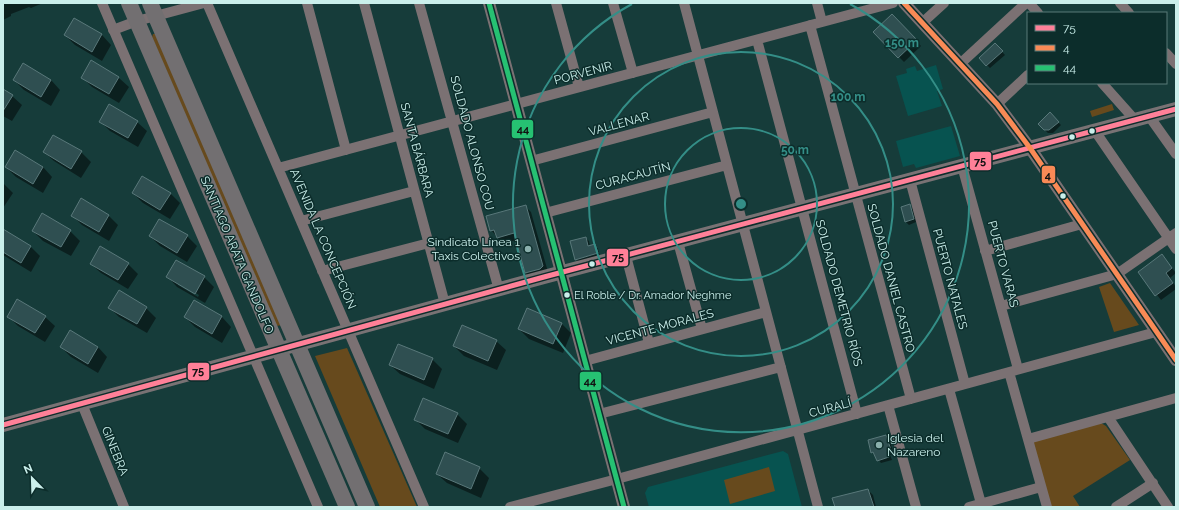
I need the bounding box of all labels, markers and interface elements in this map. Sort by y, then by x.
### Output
legend [1027,12,1167,84]
text: 75 [1063,21,1076,35]
text: 150 m [885,36,919,50]
text: 4 [1063,41,1070,55]
street label: PORVENIR [552,58,614,87]
text: 44 [1063,61,1077,75]
street label: SOLDADO ALONSO COU [447,74,497,212]
text: 100 m [831,90,865,104]
street label: SANTA BÁRBARA [398,101,436,199]
street label: VALLENAR [587,109,651,139]
line badge: 44 [511,119,534,139]
text: 44 [517,123,529,136]
unlabelled marker [1087,126,1097,136]
unlabelled marker [1067,132,1077,142]
text: 50 m [781,143,809,157]
line badge: 75 [969,151,992,171]
text: 75 [974,155,986,168]
street label: CURACAUTÍN [594,159,672,193]
line badge: 4 [1041,165,1056,184]
street label: AVENIDA LA CONCEPCIÓN [287,167,359,311]
text: 4 [1045,169,1051,182]
street label: SANTIAGO ARATA GANDOLFO [197,174,277,336]
unlabelled marker [1058,191,1068,201]
centre of rings [734,197,748,211]
street label: SOLDADO DANIEL CASTRO [864,202,918,354]
street label: SOLDADO DEMETRIO RÍOS [813,218,865,368]
street label: PUERTO VARAS [985,219,1021,309]
street label: PUERTO NATALES [930,227,970,331]
place label: Sindicato Línea 1 Taxis Colectivos [427,235,520,263]
marker: Sindicato Línea 1 Taxis Colectivos [523,244,533,254]
line badge: 75 [606,248,629,267]
text: 75 [612,251,624,264]
unlabelled marker [587,259,597,269]
place label: El Roble / Dr. Amador Neghme [574,289,732,302]
marker: El Roble / Dr. Amador Neghme [562,290,572,300]
street label: VICENTE MORALES [605,306,715,348]
line badge: 75 [187,362,210,381]
text: 75 [192,365,204,378]
line badge: 44 [579,371,602,391]
text: 44 [584,375,596,388]
street label: CURALÍ [807,396,853,420]
street label: GINEBRA [99,424,131,478]
place label: Iglesia del Nazareno [887,431,944,459]
marker: Iglesia del Nazareno [874,440,884,450]
north arrow [12,458,52,498]
text: N [22,462,35,477]

